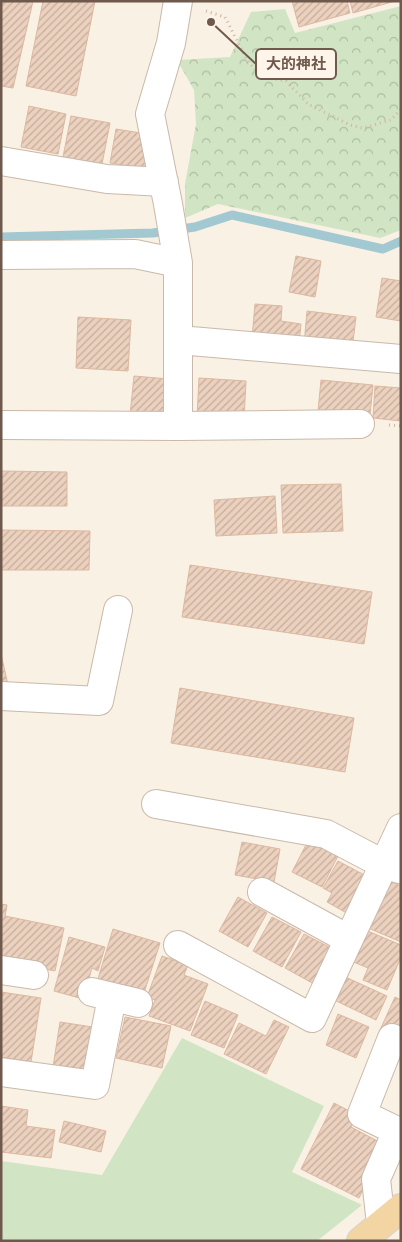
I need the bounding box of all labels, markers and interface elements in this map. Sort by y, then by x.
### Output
callout: 大的神社 [256,49,336,79]
text: 大的神社 [266,54,326,73]

